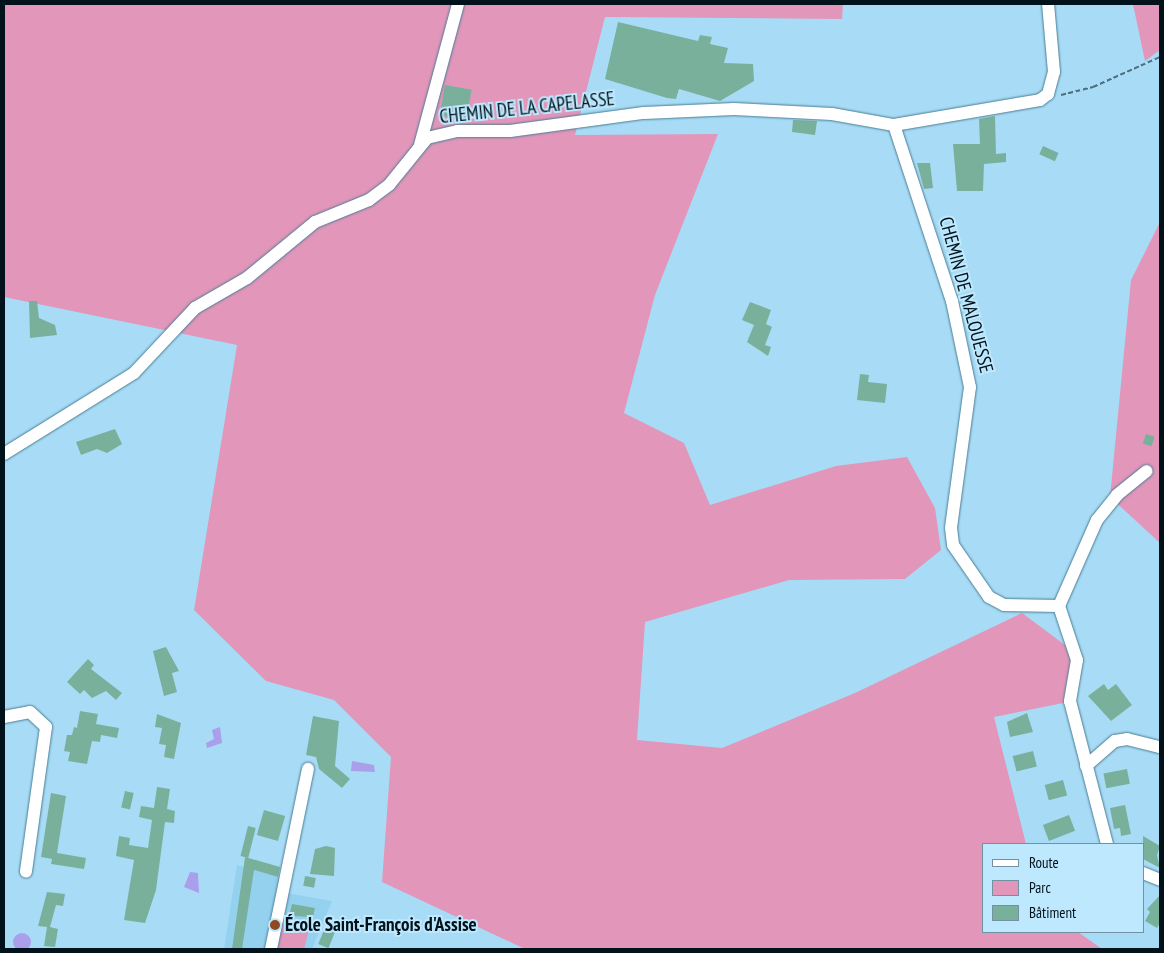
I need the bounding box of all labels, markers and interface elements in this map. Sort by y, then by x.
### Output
street label: CHEMIN DE LA CAPELASSE [438,87,616,129]
street label: CHEMIN DE MALOUESSE [934,214,998,376]
legend [982,843,1144,933]
text: Route [1029,853,1059,872]
text: Parc [1029,878,1051,897]
text: Bâtiment [1029,903,1076,922]
place label: École Saint-François d'Assise [285,914,477,936]
marker: École Saint-François d'Assise [269,919,281,931]

